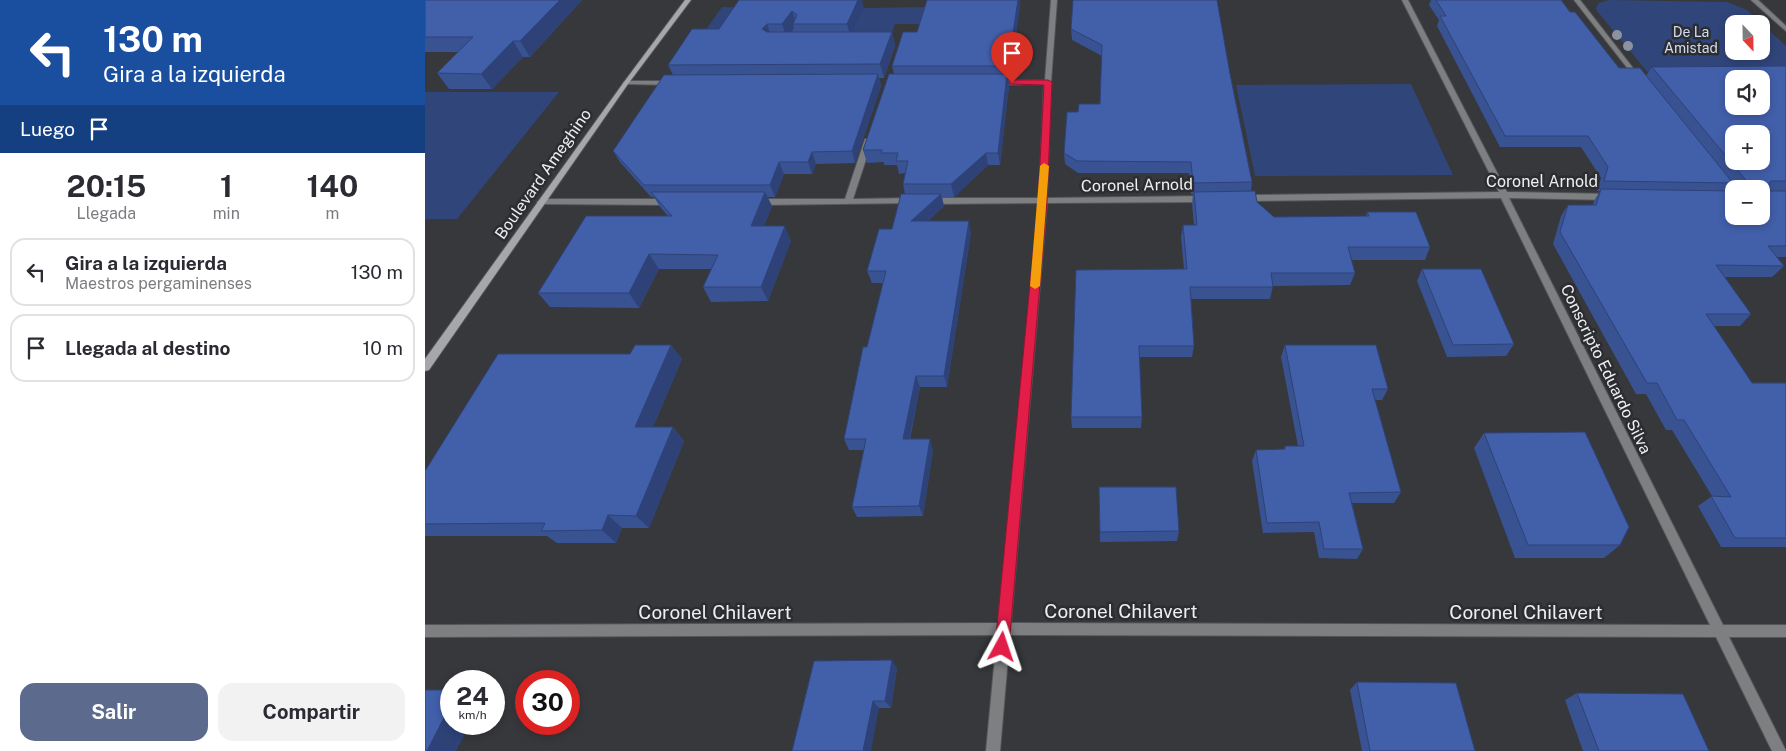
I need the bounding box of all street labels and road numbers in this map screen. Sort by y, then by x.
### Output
street label: Boulevard Ameghino [491,105,595,243]
street label: Coronel Arnold [1486,172,1598,191]
street label: Coronel Arnold [1081,175,1193,195]
street label: Conscripto Eduardo Silva [1557,281,1655,457]
street label: Coronel Chilavert [1044,600,1198,622]
street label: Coronel Chilavert [638,601,792,623]
street label: Coronel Chilavert [1449,601,1603,623]

